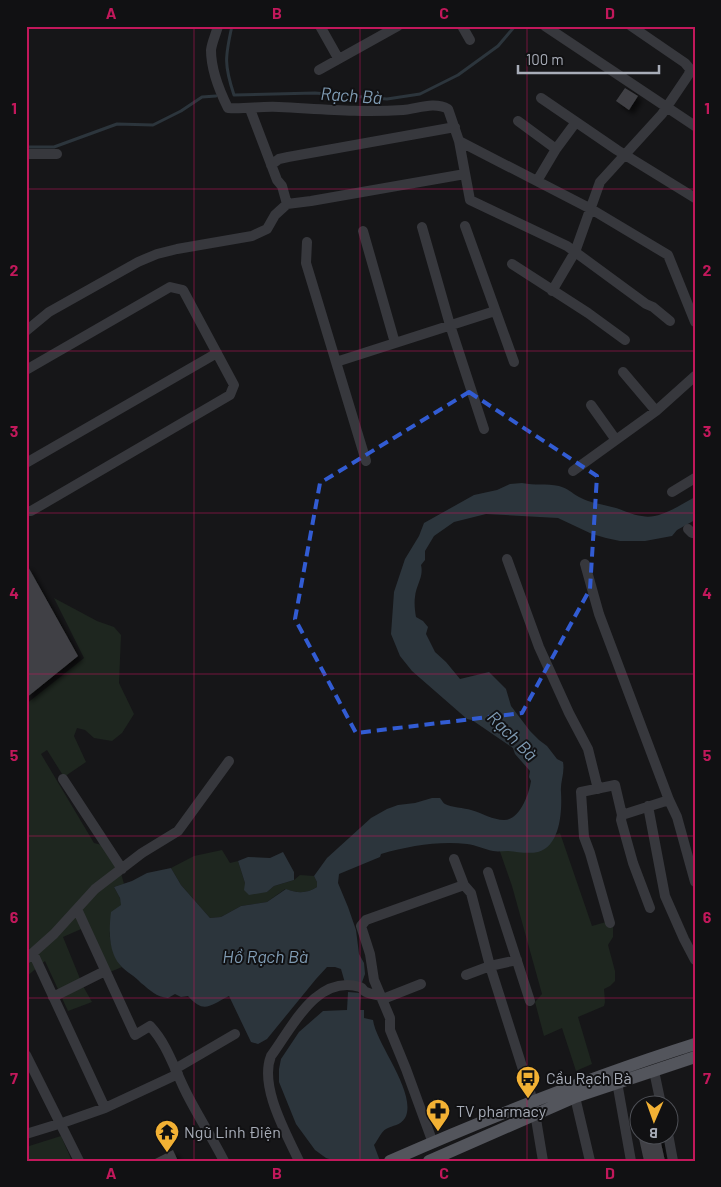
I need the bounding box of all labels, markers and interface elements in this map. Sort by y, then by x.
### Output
text: A [106,3,117,22]
text: B [272,3,282,22]
text: C [439,3,449,22]
text: D [605,3,615,22]
scale bar [518,42,660,74]
text: 100 m [526,50,564,68]
water label: Rạch Bà [320,82,382,108]
text: 1 [11,98,17,117]
text: 1 [704,98,710,117]
text: 2 [10,260,19,279]
text: 2 [703,260,712,279]
text: 3 [10,421,18,440]
text: 3 [703,421,711,440]
text: 4 [9,583,19,602]
text: 4 [702,583,712,602]
water label: Rạch Bà [483,706,542,765]
text: 5 [10,745,19,764]
text: 5 [703,745,712,764]
text: 6 [10,907,19,926]
text: 6 [703,907,712,926]
water label: Hồ Rạch Bà [222,945,308,967]
bus stop icon: Cầu Rạch Bà [515,1065,541,1099]
text: 7 [10,1068,18,1087]
place label: Cầu Rạch Bà [546,1068,632,1087]
text: 7 [703,1068,711,1087]
north arrow [628,1094,678,1144]
pharmacy icon: TV pharmacy [425,1098,451,1132]
place label: TV pharmacy [456,1101,547,1120]
temple icon: Ngũ Linh Điện [154,1119,180,1153]
place label: Ngũ Linh Điện [184,1122,281,1141]
text: B [649,1125,658,1142]
text: A [106,1163,117,1182]
text: B [272,1163,282,1182]
text: C [439,1163,449,1182]
text: D [605,1163,615,1182]

